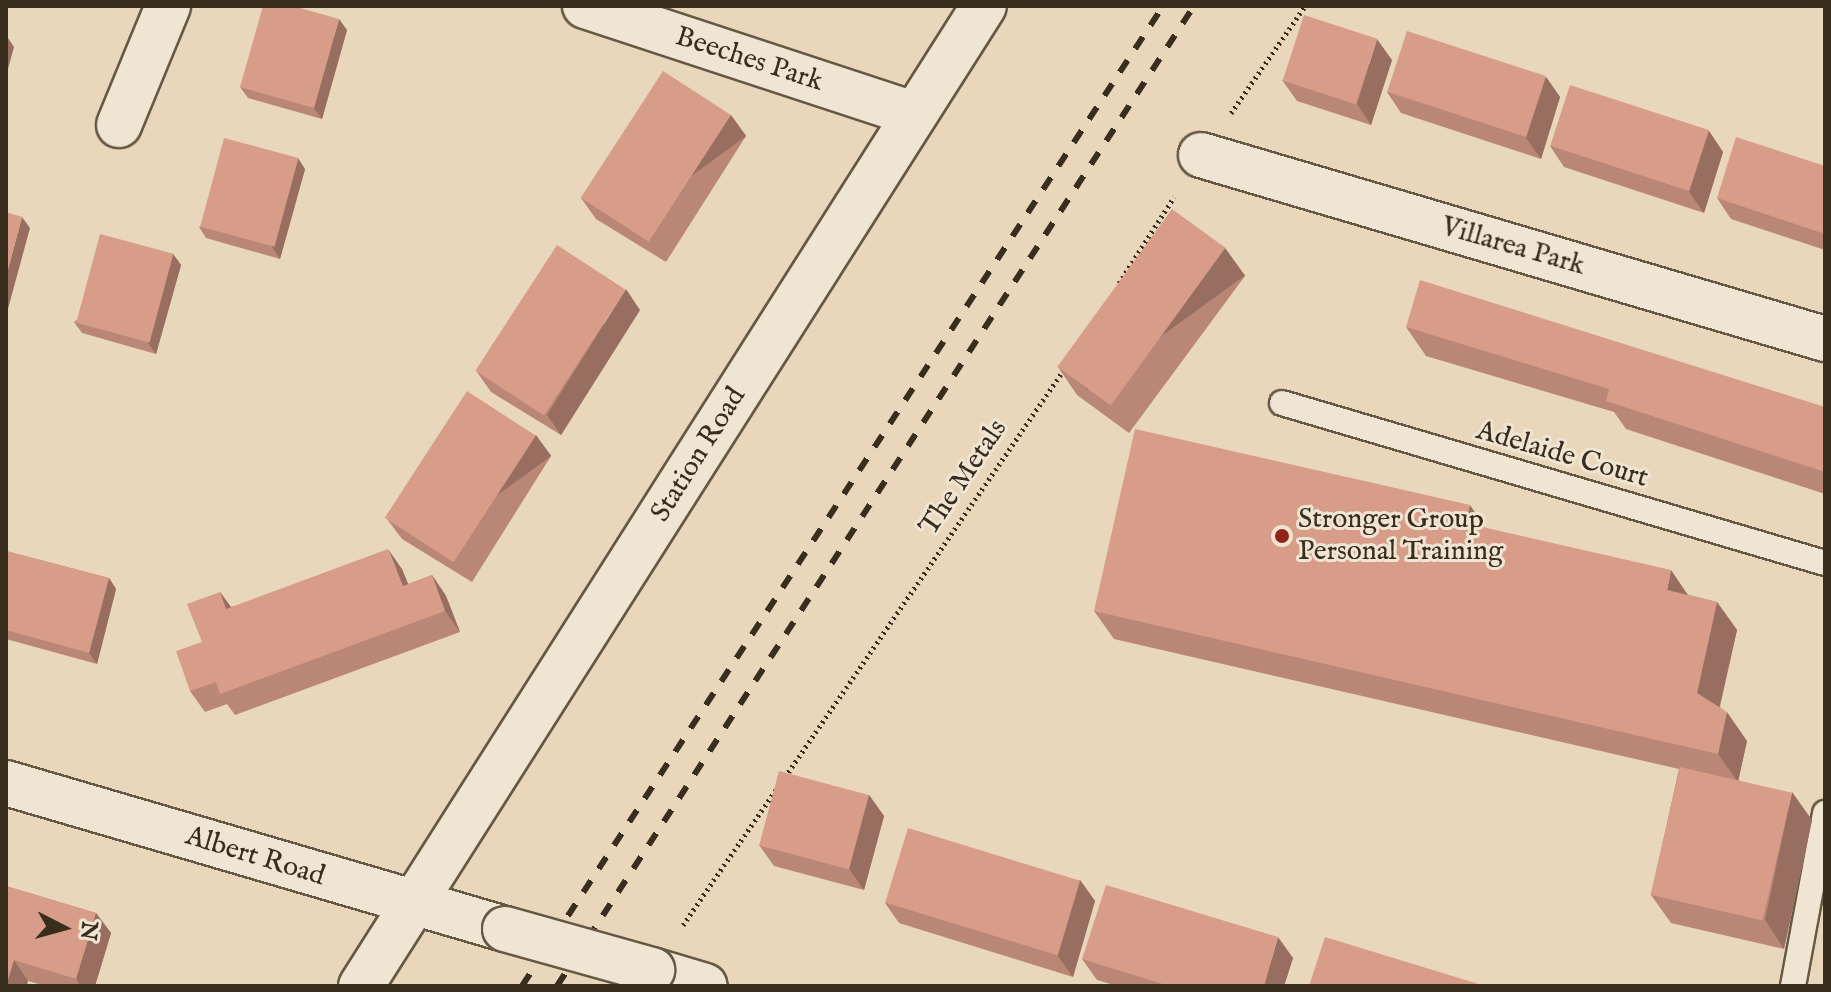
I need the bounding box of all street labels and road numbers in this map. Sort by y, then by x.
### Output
street label: Beeches Park [671,20,827,100]
street label: Villarea Park [1437,210,1589,284]
street label: Station Road [644,382,754,528]
street label: The Metals [913,414,1015,542]
street label: Adelaide Court [1472,414,1652,496]
street label: Albert Road [181,820,329,894]

